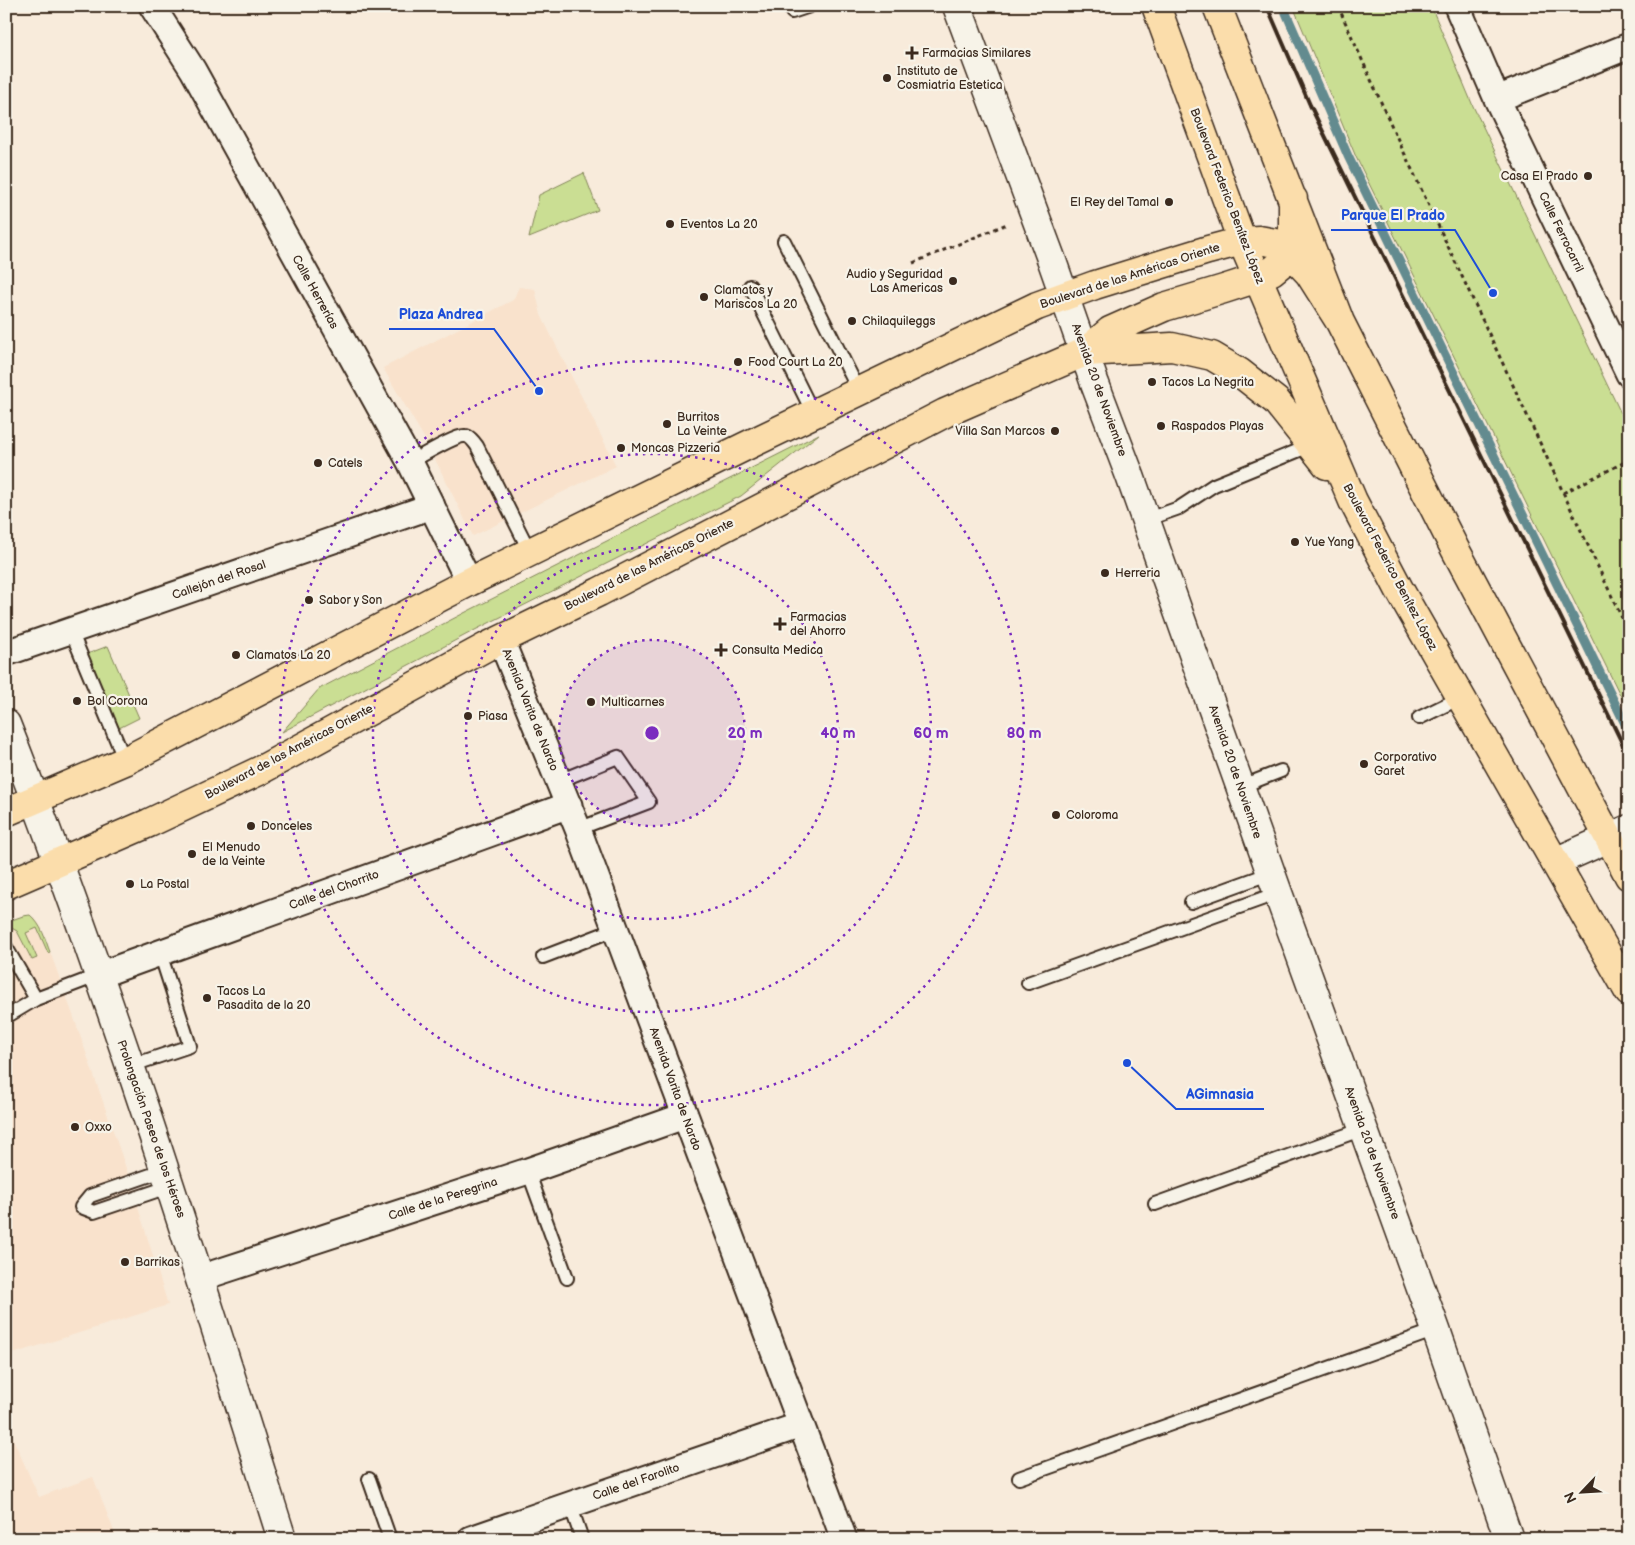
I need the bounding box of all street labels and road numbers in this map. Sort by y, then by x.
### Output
street label: Boulevard Federico Benítez López [1187,106,1268,286]
street label: Calle Ferrocarril [1535,189,1587,275]
street label: Boulevard de las Américas Oriente [1038,240,1222,312]
street label: Calle Herrerías [288,252,342,332]
street label: Avenida 20 de Noviembre [1068,322,1130,458]
street label: Boulevard Federico Benítez López [1340,481,1441,653]
street label: Boulevard de las Américas Oriente [562,516,736,614]
street label: Callejón del Rosal [170,557,268,603]
street label: Avenida Varita de Nardo [499,647,561,773]
street label: Boulevard de las Américas Oriente [202,701,376,803]
street label: Avenida 20 de Noviembre [1205,703,1265,841]
street label: Calle del Chorrito [287,867,381,913]
street label: Avenida Varita de Nardo [646,1025,704,1153]
street label: Prolongación Paseo de los Héroes [113,1038,189,1220]
street label: Avenida 20 de Noviembre [1341,1085,1403,1221]
street label: Calle de la Peregrina [387,1174,500,1224]
street label: Calle del Farolito [591,1460,682,1504]

